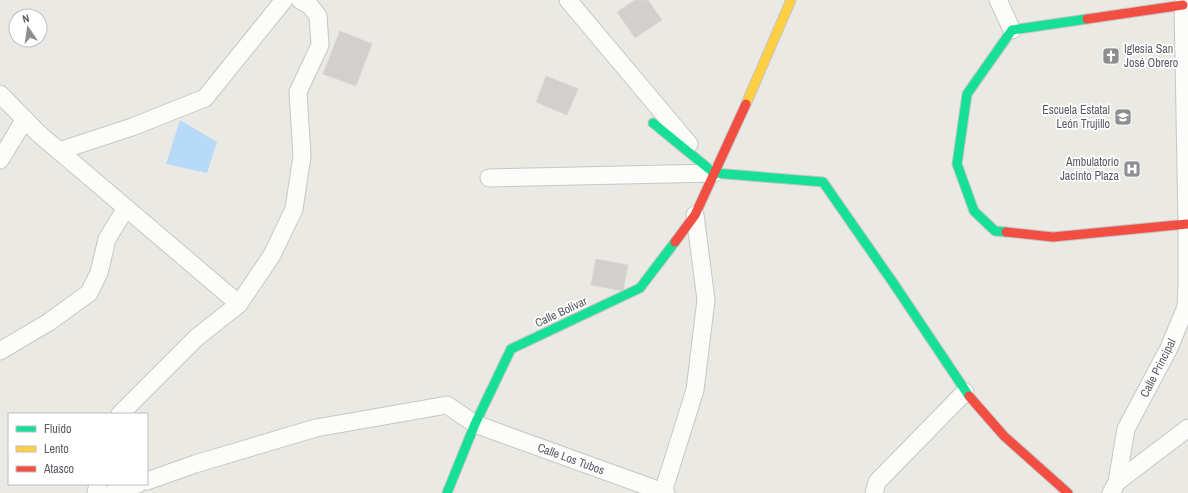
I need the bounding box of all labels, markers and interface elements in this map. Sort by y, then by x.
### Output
north arrow [8,8,48,48]
text: N [21,11,30,26]
place label: Iglesia San José Obrero [1124,41,1178,71]
church icon: Iglesia San José Obrero [1101,46,1121,66]
place label: Escuela Estatal León Trujillo [1042,102,1110,132]
school or university icon: Escuela Estatal León Trujillo [1113,107,1133,127]
place label: Ambulatorio Jacinto Plaza [1060,154,1120,184]
hospital icon: Ambulatorio Jacinto Plaza [1122,159,1142,179]
street label: Calle Bolívar [532,293,590,331]
street label: Calle Principal [1136,336,1180,400]
legend [8,413,148,485]
text: Fluido [44,421,71,437]
street label: Calle Los Tubos [535,439,607,479]
text: Lento [44,441,69,457]
text: Atasco [43,461,74,477]

